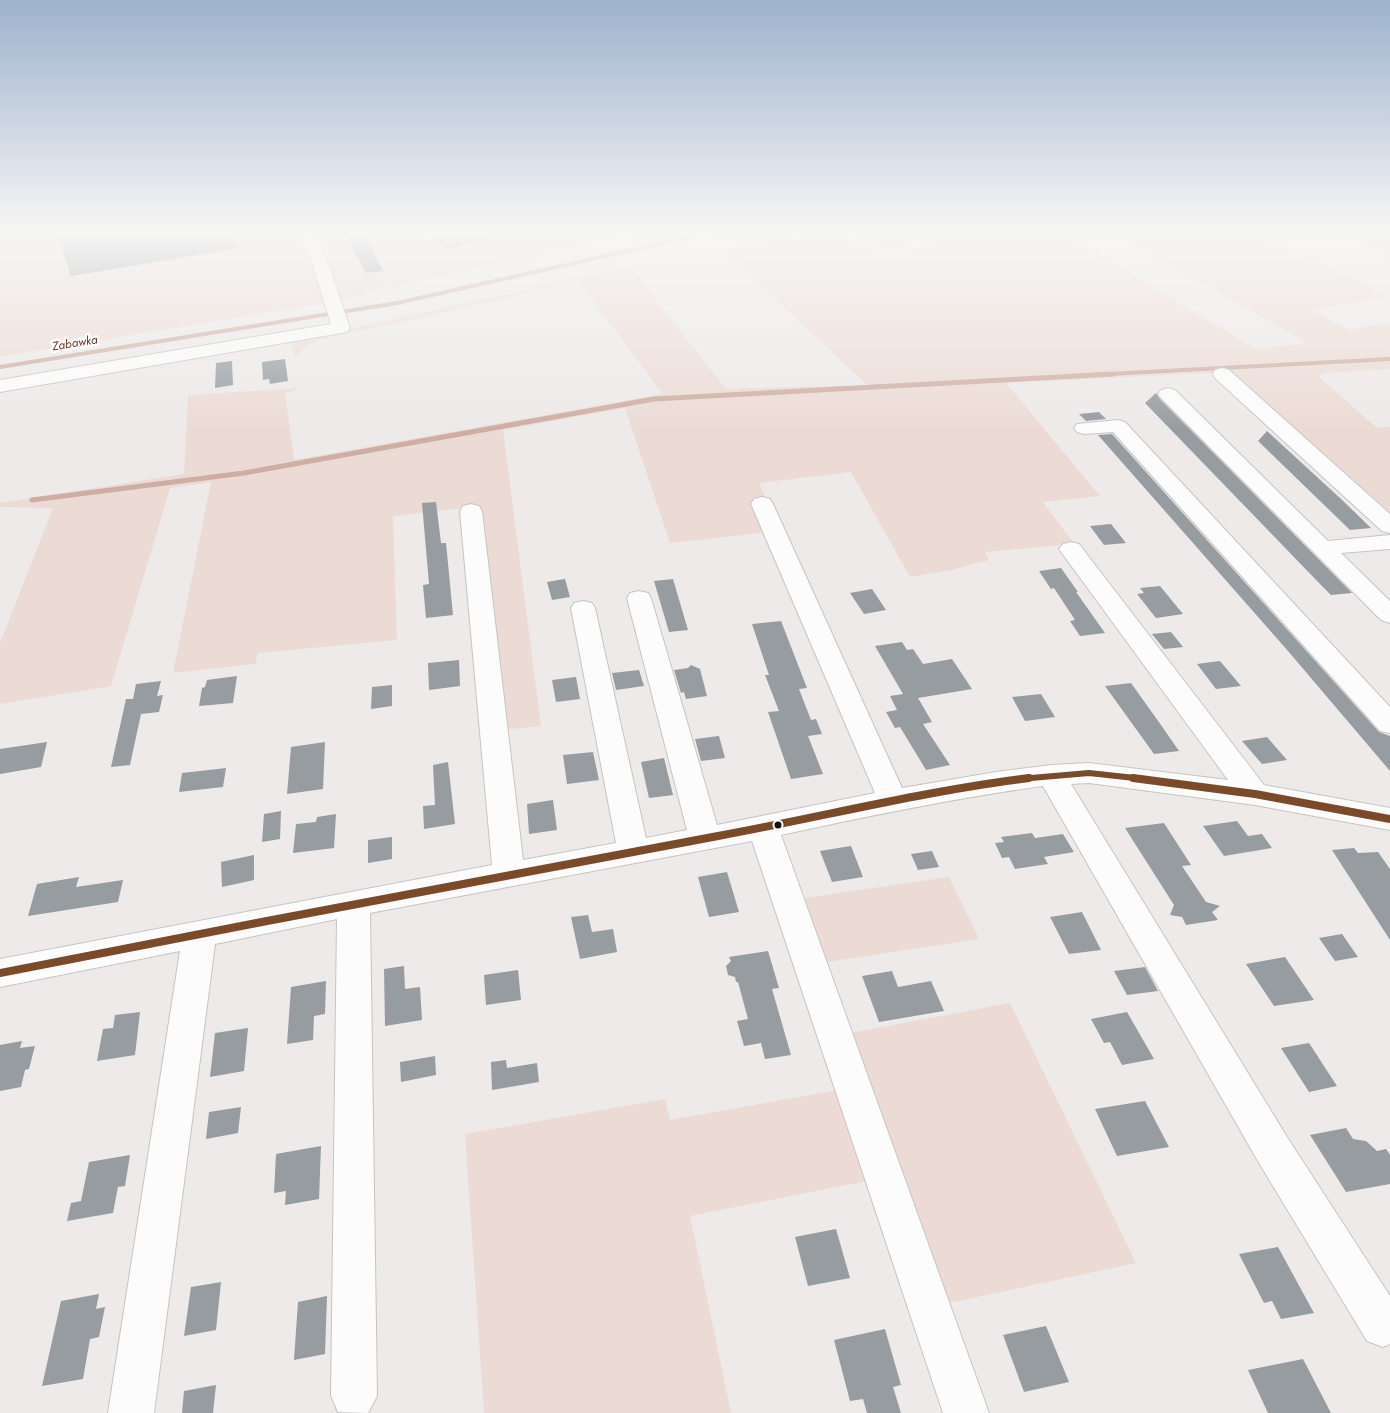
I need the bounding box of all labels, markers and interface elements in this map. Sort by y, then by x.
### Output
water label: Zabawka [51,333,99,355]
unlabelled marker [773,820,783,830]

